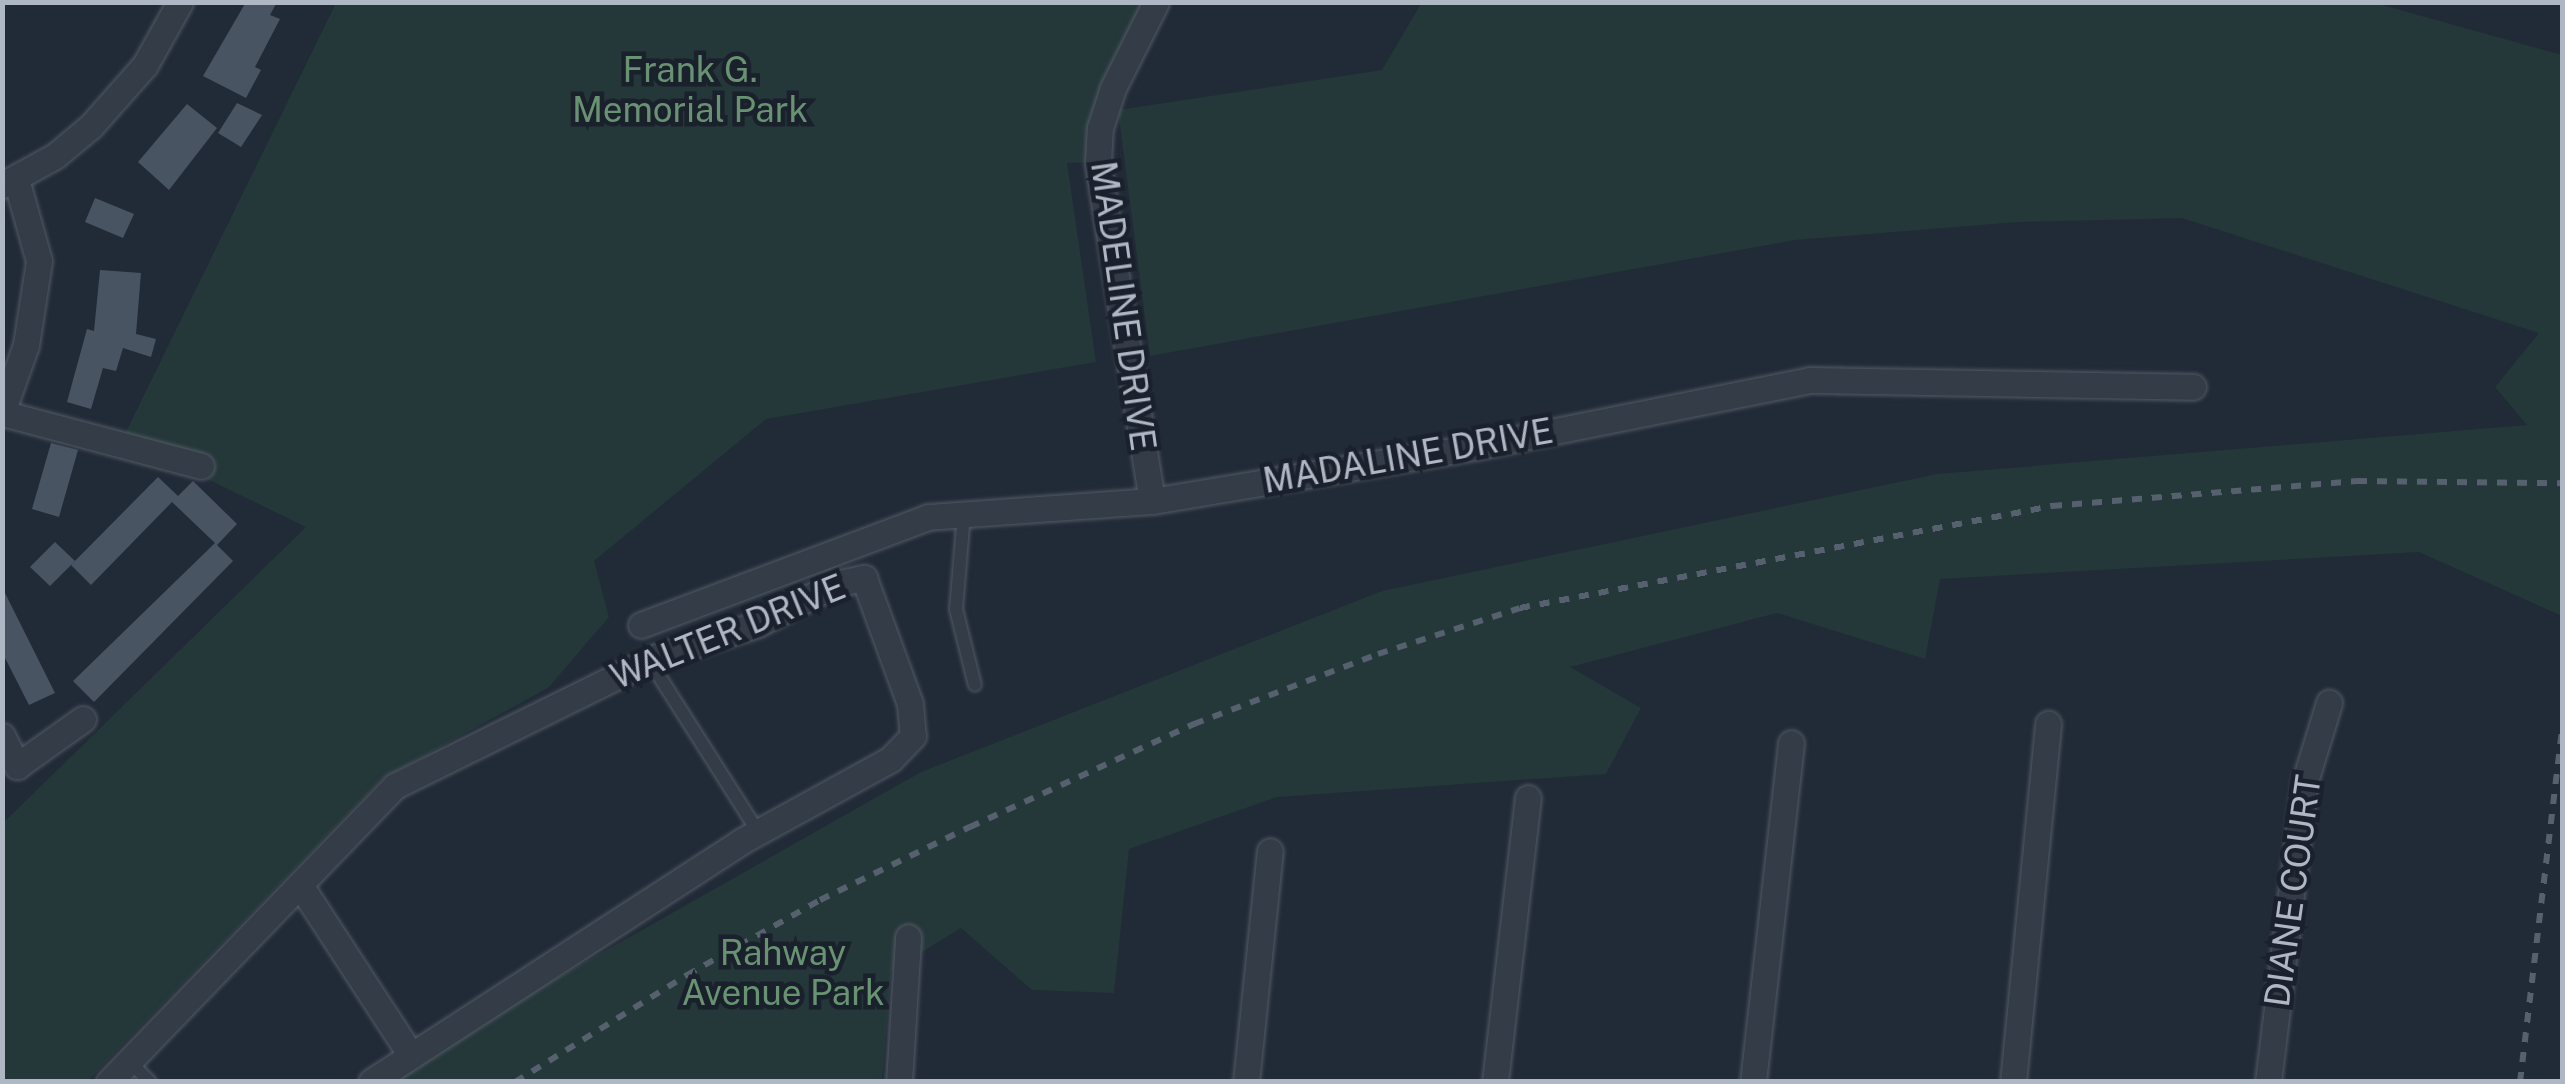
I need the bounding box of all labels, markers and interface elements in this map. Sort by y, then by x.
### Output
park label: Frank G. Memorial Park [572,49,808,131]
street label: MADELINE DRIVE [1082,159,1164,453]
street label: MADALINE DRIVE [1260,410,1556,502]
street label: WALTER DRIVE [605,566,851,698]
street label: DIANE COURT [2256,772,2330,1010]
park label: Rahway Avenue Park [681,932,885,1014]

